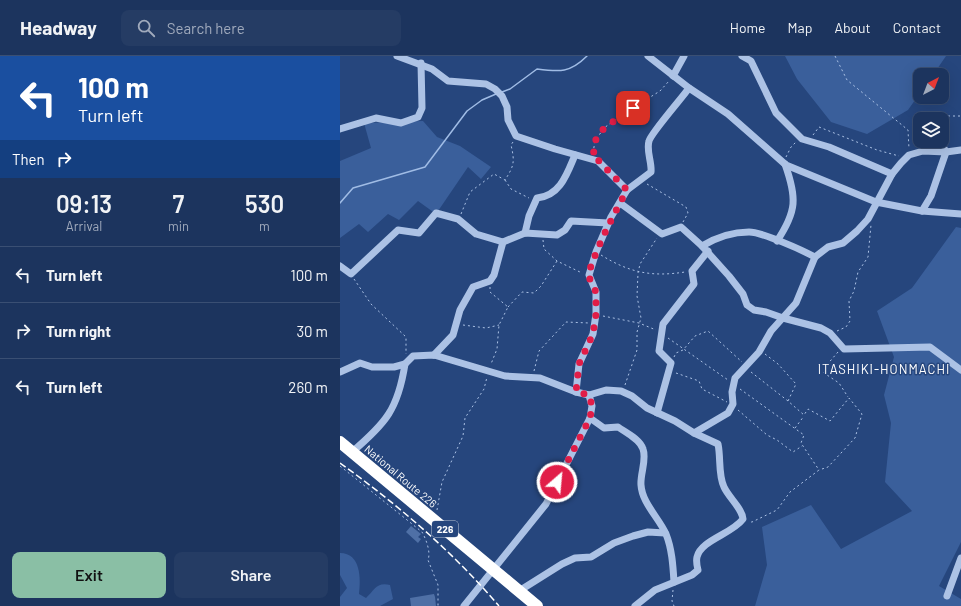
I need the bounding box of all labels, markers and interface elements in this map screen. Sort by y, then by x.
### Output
search box [121,10,401,46]
text: Headway [20,16,97,39]
icon: search [135,17,157,39]
text: Search here [167,19,245,37]
text: Home [730,19,766,36]
text: Map [788,19,812,36]
text: About [834,19,871,36]
text: Contact [893,19,941,36]
north arrow [913,68,949,104]
map controls [913,68,949,148]
text: 100 m [78,70,149,104]
icon: left [12,72,64,124]
pin [616,91,650,125]
icon: arrive [622,97,644,119]
text: Turn left [78,104,144,126]
button: layers [913,112,949,148]
icon: right [53,148,75,170]
text: Then [12,150,45,168]
text: 09:13 [56,189,112,218]
text: 7 [173,189,184,218]
text: 530 [245,189,284,218]
text: Arrival [66,218,102,234]
text: min [168,218,189,234]
text: m [259,218,270,234]
icon: left [12,264,34,286]
text: Turn left [46,266,102,284]
text: 100 m [290,266,328,284]
icon: right [12,320,34,342]
text: Turn right [46,322,111,340]
text: 30 m [296,322,328,340]
district label: ITASHIKI-HONMACHI [818,361,950,377]
icon: left [12,376,34,398]
text: Turn left [46,378,102,396]
text: 260 m [288,378,328,396]
street label: National Route 226 [362,442,440,510]
position arrow [536,461,578,503]
road number: 226 [432,521,458,537]
button: Exit [12,552,166,598]
button: Share [174,552,328,598]

